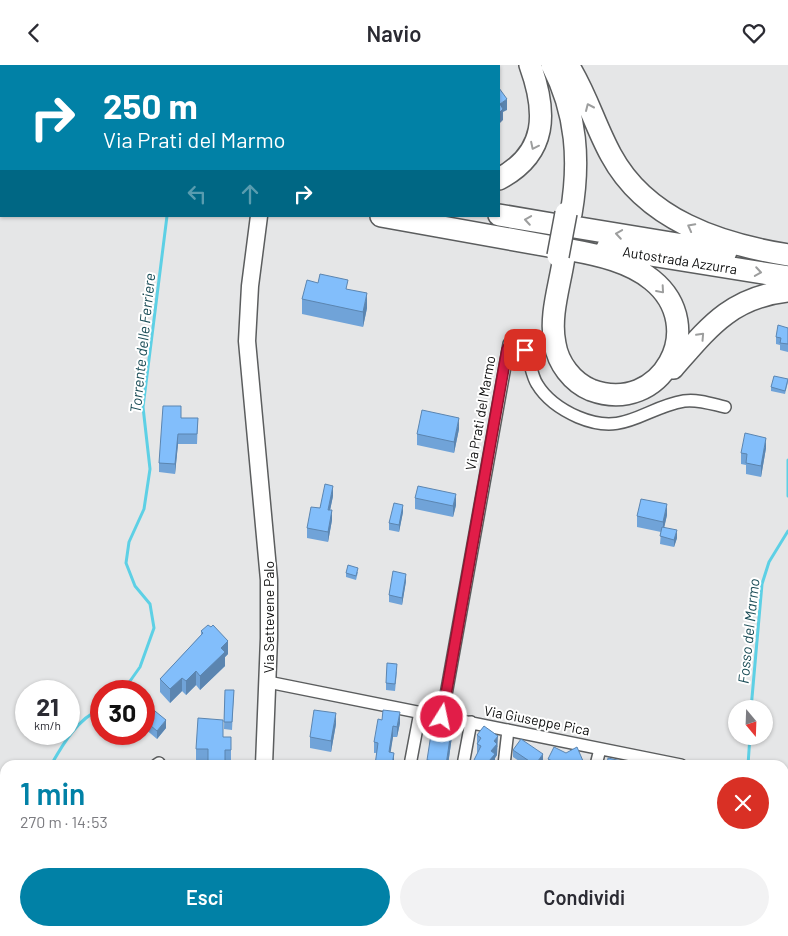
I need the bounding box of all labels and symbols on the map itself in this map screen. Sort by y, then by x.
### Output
one-way arrow [585,103,596,112]
one-way arrow [529,141,540,150]
one-way arrow [524,215,532,226]
one-way arrow [688,223,697,233]
one-way arrow [615,230,623,240]
street label: Autostrada Azzurra [621,243,739,277]
one-way arrow [754,267,762,277]
water label: Torrente delle Ferriere [126,272,158,414]
one-way arrow [656,284,664,293]
pin [504,329,546,371]
one-way arrow [695,332,704,341]
street label: Via Prati del Marmo [462,354,498,472]
street label: Via Settevene Palo [260,561,277,673]
water label: Fosso del Marmo [734,577,762,684]
speed limit sign: 30 [90,680,155,745]
position arrow [415,690,467,742]
north arrow [728,700,772,745]
street label: Via Giuseppe Pica [483,701,591,739]

